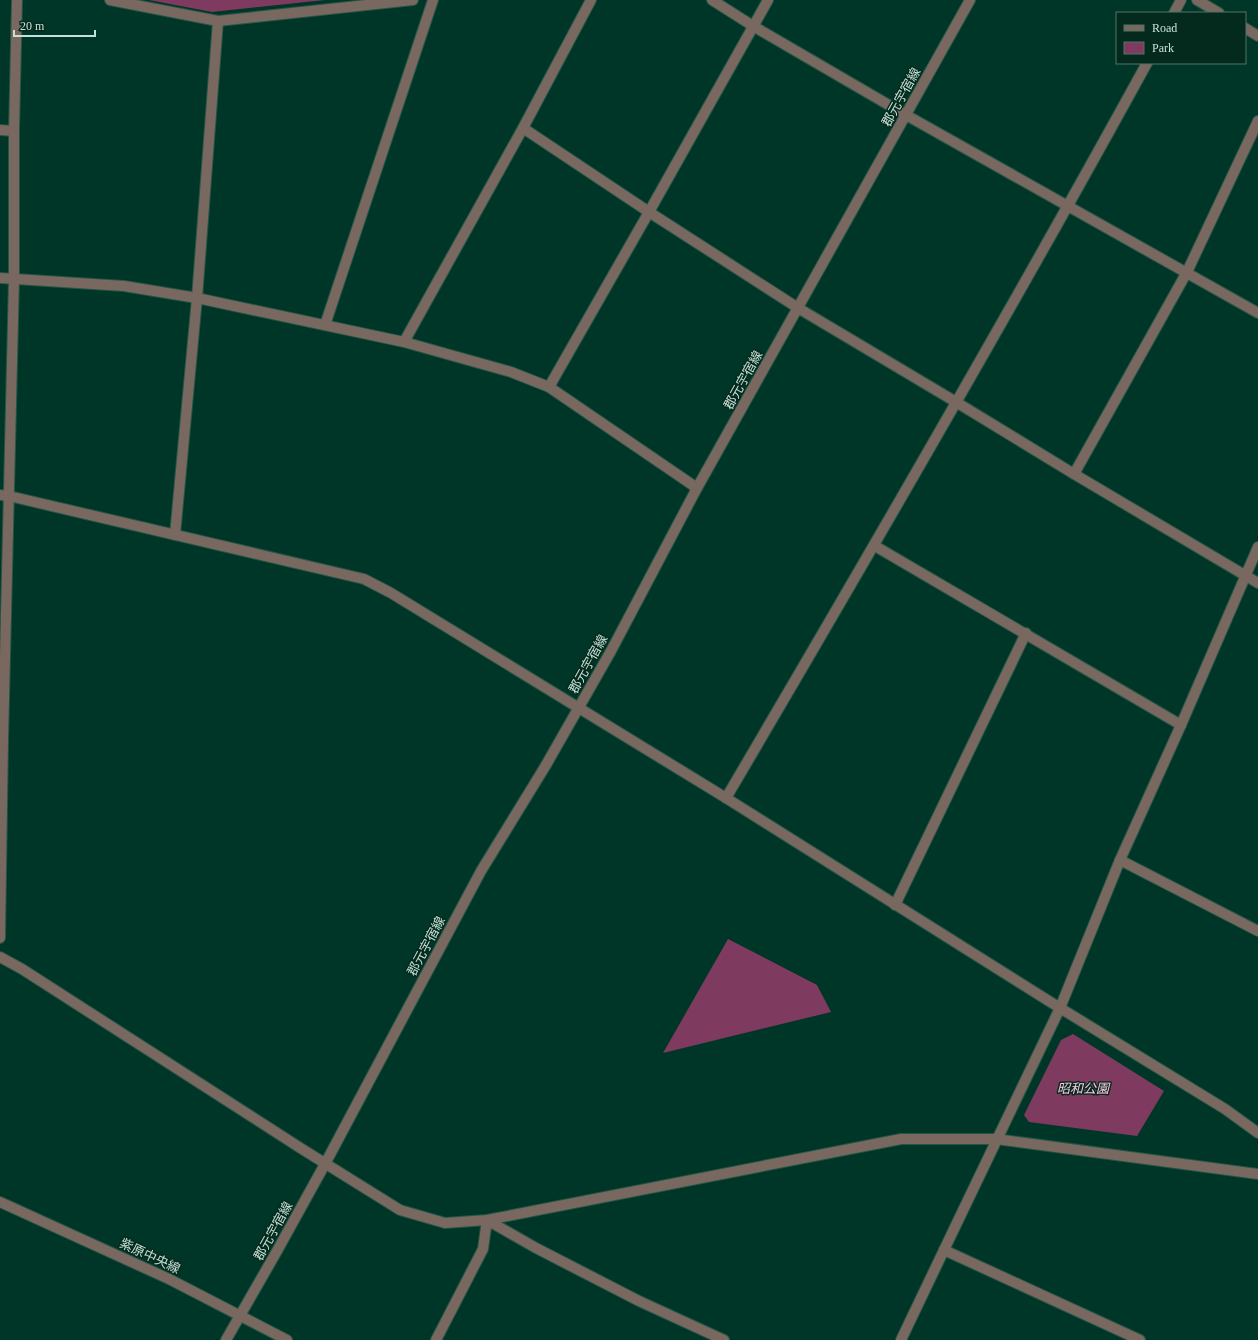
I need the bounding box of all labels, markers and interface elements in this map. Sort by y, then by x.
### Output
scale bar [14,12,95,38]
legend [1116,12,1246,64]
text: 20 m [20,19,45,33]
text: Road [1152,21,1177,35]
text: Park [1152,41,1174,55]
street label: 郡元宇宿線 [879,65,923,129]
street label: 郡元宇宿線 [721,348,765,412]
street label: 郡元宇宿線 [566,632,610,696]
street label: 郡元宇宿線 [404,914,448,978]
park label: 昭和公園 [1057,1081,1111,1096]
street label: 郡元宇宿線 [251,1199,295,1263]
street label: 紫原中央線 [117,1235,183,1277]

